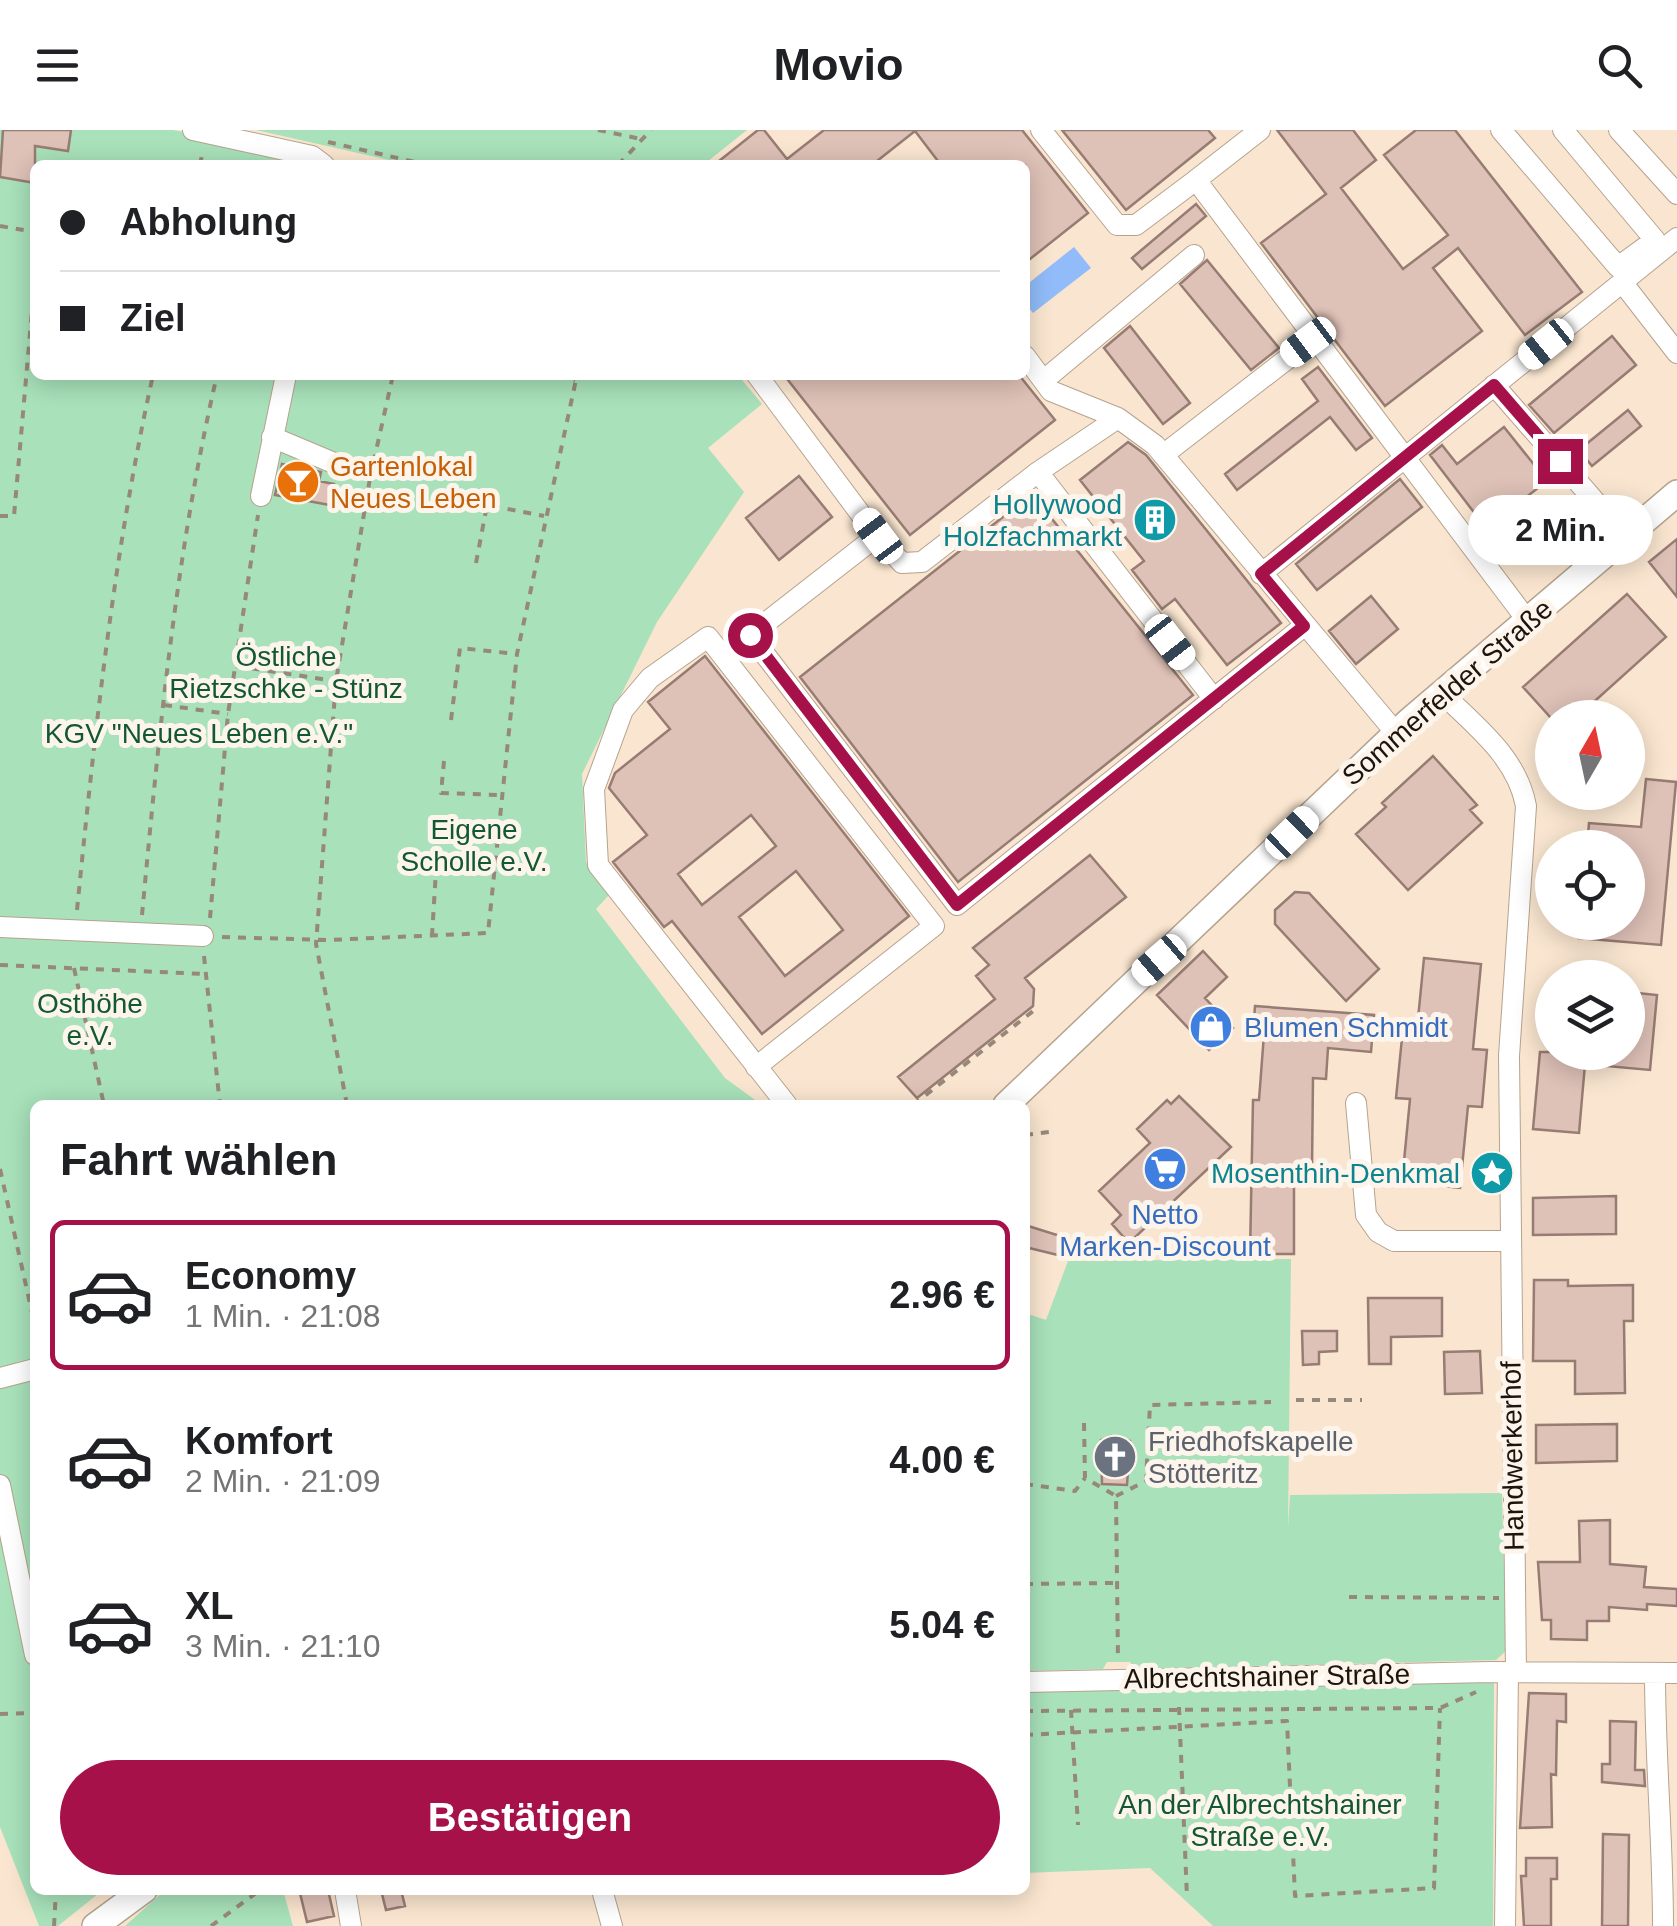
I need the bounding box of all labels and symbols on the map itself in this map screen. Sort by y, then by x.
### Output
car [1275,312,1341,372]
car [1513,313,1579,375]
route end [1538,439,1583,484]
place label: Gartenlokal Neues Leben [330,451,497,514]
bar icon: Gartenlokal Neues Leben [275,459,321,505]
place label: Hollywood Holzfachmarkt [943,489,1122,552]
callout: 2 Min. [1468,496,1652,566]
building icon: Hollywood Holzfachmarkt [1132,497,1178,543]
car [848,503,908,569]
street label: Sommerfelder Straße [1336,593,1558,792]
car [1140,609,1200,675]
route start [728,613,773,658]
park label: Östliche Rietzschke - Stünz [169,641,403,704]
north arrow [1535,700,1645,810]
park label: KGV "Neues Leben e.V." [45,718,353,749]
car [1260,801,1324,865]
park label: Eigene Scholle e.V. [401,814,547,877]
car [1127,929,1191,991]
park label: Osthöhe e.V. [37,988,143,1051]
shop icon: Blumen Schmidt [1188,1004,1234,1050]
place label: Blumen Schmidt [1244,1012,1448,1043]
supermarket icon: Netto Marken-Discount [1142,1146,1188,1192]
place icon: Mosenthin-Denkmal [1469,1150,1515,1196]
place label: Mosenthin-Denkmal [1211,1158,1460,1189]
place label: Netto Marken-Discount [1059,1199,1271,1262]
street label: Handwerkerhof [1495,1361,1530,1551]
place label: Friedhofskapelle Stötteritz [1148,1426,1353,1489]
church icon: Friedhofskapelle Stötteritz [1092,1434,1138,1480]
street label: Albrechtshainer Straße [1124,1659,1410,1694]
park label: An der Albrechtshainer Straße e.V. [1118,1789,1402,1852]

